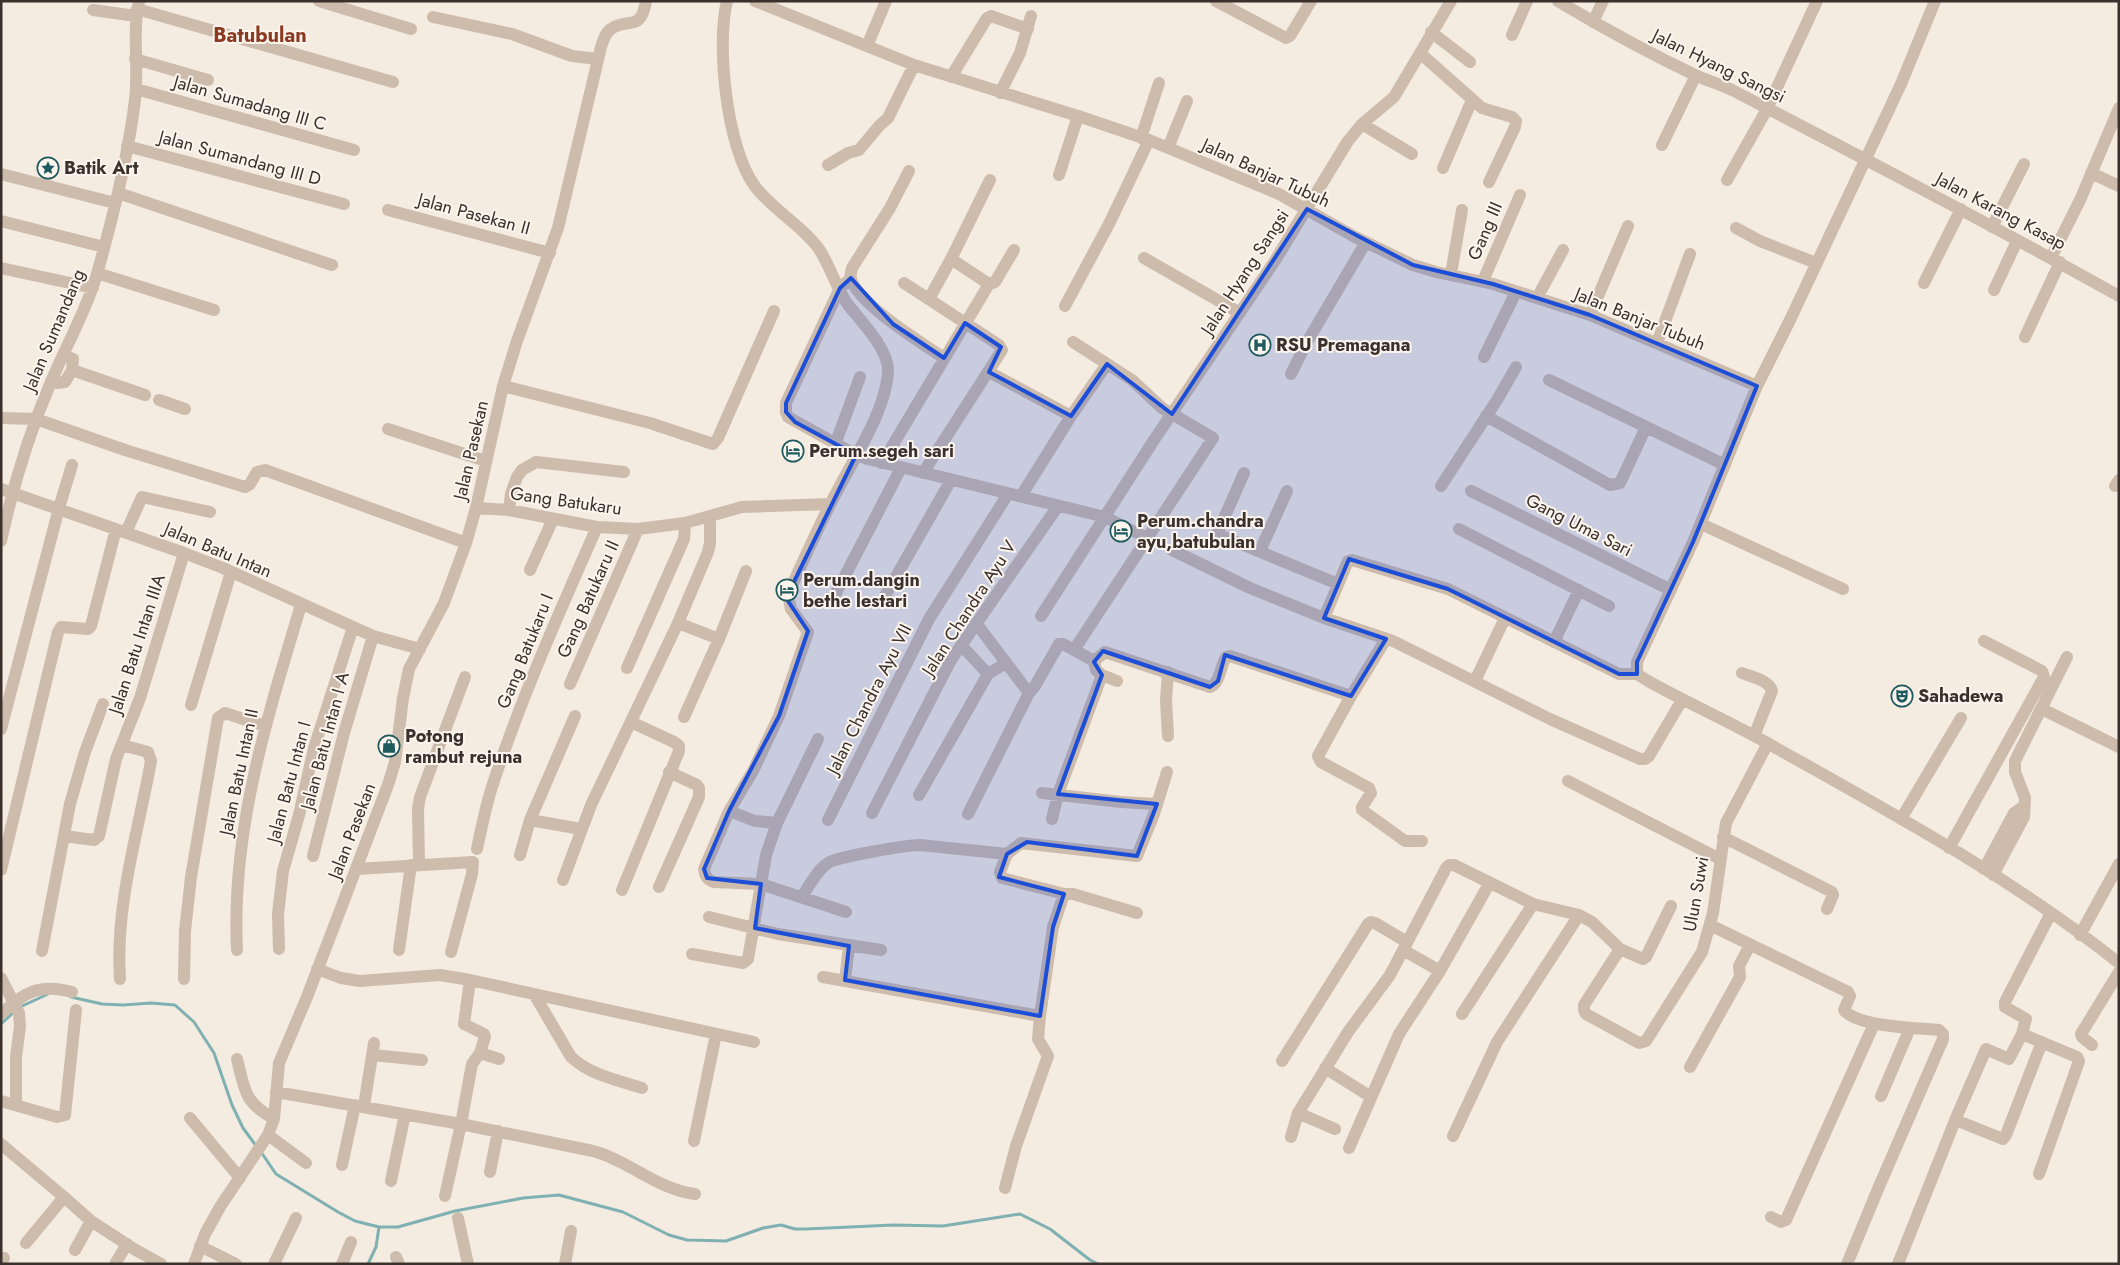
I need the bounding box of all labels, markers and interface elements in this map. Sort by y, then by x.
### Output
district label: Batubulan [213,21,307,50]
street label: Jalan Hyang Sangsi [1646,22,1790,110]
street label: Jalan Sumadang III C [169,68,329,137]
street label: Jalan Sumandang III D [154,123,324,192]
street label: Jalan Banjar Tubuh [1196,131,1335,214]
place label: Batik Art [64,155,139,181]
place icon: Batik Art [36,156,60,180]
street label: Jalan Karang Kasap [1929,165,2071,256]
street label: Jalan Pasekan II [413,186,533,241]
street label: Gang III [1461,198,1509,264]
street label: Jalan Hyang Sangsi [1193,204,1295,342]
street label: Jalan Sumandang [16,265,92,397]
street label: Jalan Banjar Tubuh [1569,280,1709,357]
place label: RSU Premagana [1276,332,1410,358]
hospital icon: RSU Premagana [1248,333,1272,357]
street label: Jalan Pasekan [447,398,495,504]
place label: Perum.segeh sari [809,438,954,464]
hotel icon: Perum.segeh sari [781,439,805,463]
street label: Gang Batukaru [509,480,623,522]
street label: Gang Uma Sari [1521,487,1637,563]
place label: Perum.chandra ayu,batubulan [1137,508,1264,555]
street label: Jalan Batu Intan [158,515,276,584]
hotel icon: Perum.chandra ayu,batubulan [1109,519,1133,543]
street label: Jalan Chandra Ayu V [914,535,1023,682]
street label: Gang Batukaru II [550,536,626,662]
place label: Perum.dangin bethe lestari [803,567,920,614]
street label: Jalan Batu Intan IIIA [102,571,172,719]
hotel icon: Perum.dangin bethe lestari [775,578,799,602]
street label: Gang Batukaru I [490,589,560,713]
street label: Jalan Chandra Ayu VII [819,619,918,780]
street label: Jalan Batu Intan I A [294,669,356,815]
place label: Sahadewa [1918,683,2003,709]
theatre icon: Sahadewa [1890,684,1914,708]
street label: Jalan Batu Intan II [212,706,265,840]
street label: Jalan Batu Intan I [260,718,318,847]
place label: Potong rambut rejuna [405,723,522,770]
shop icon: Potong rambut rejuna [377,734,401,758]
street label: Jalan Pasekan [321,779,382,885]
street label: Ulun Suwi [1677,854,1715,934]

